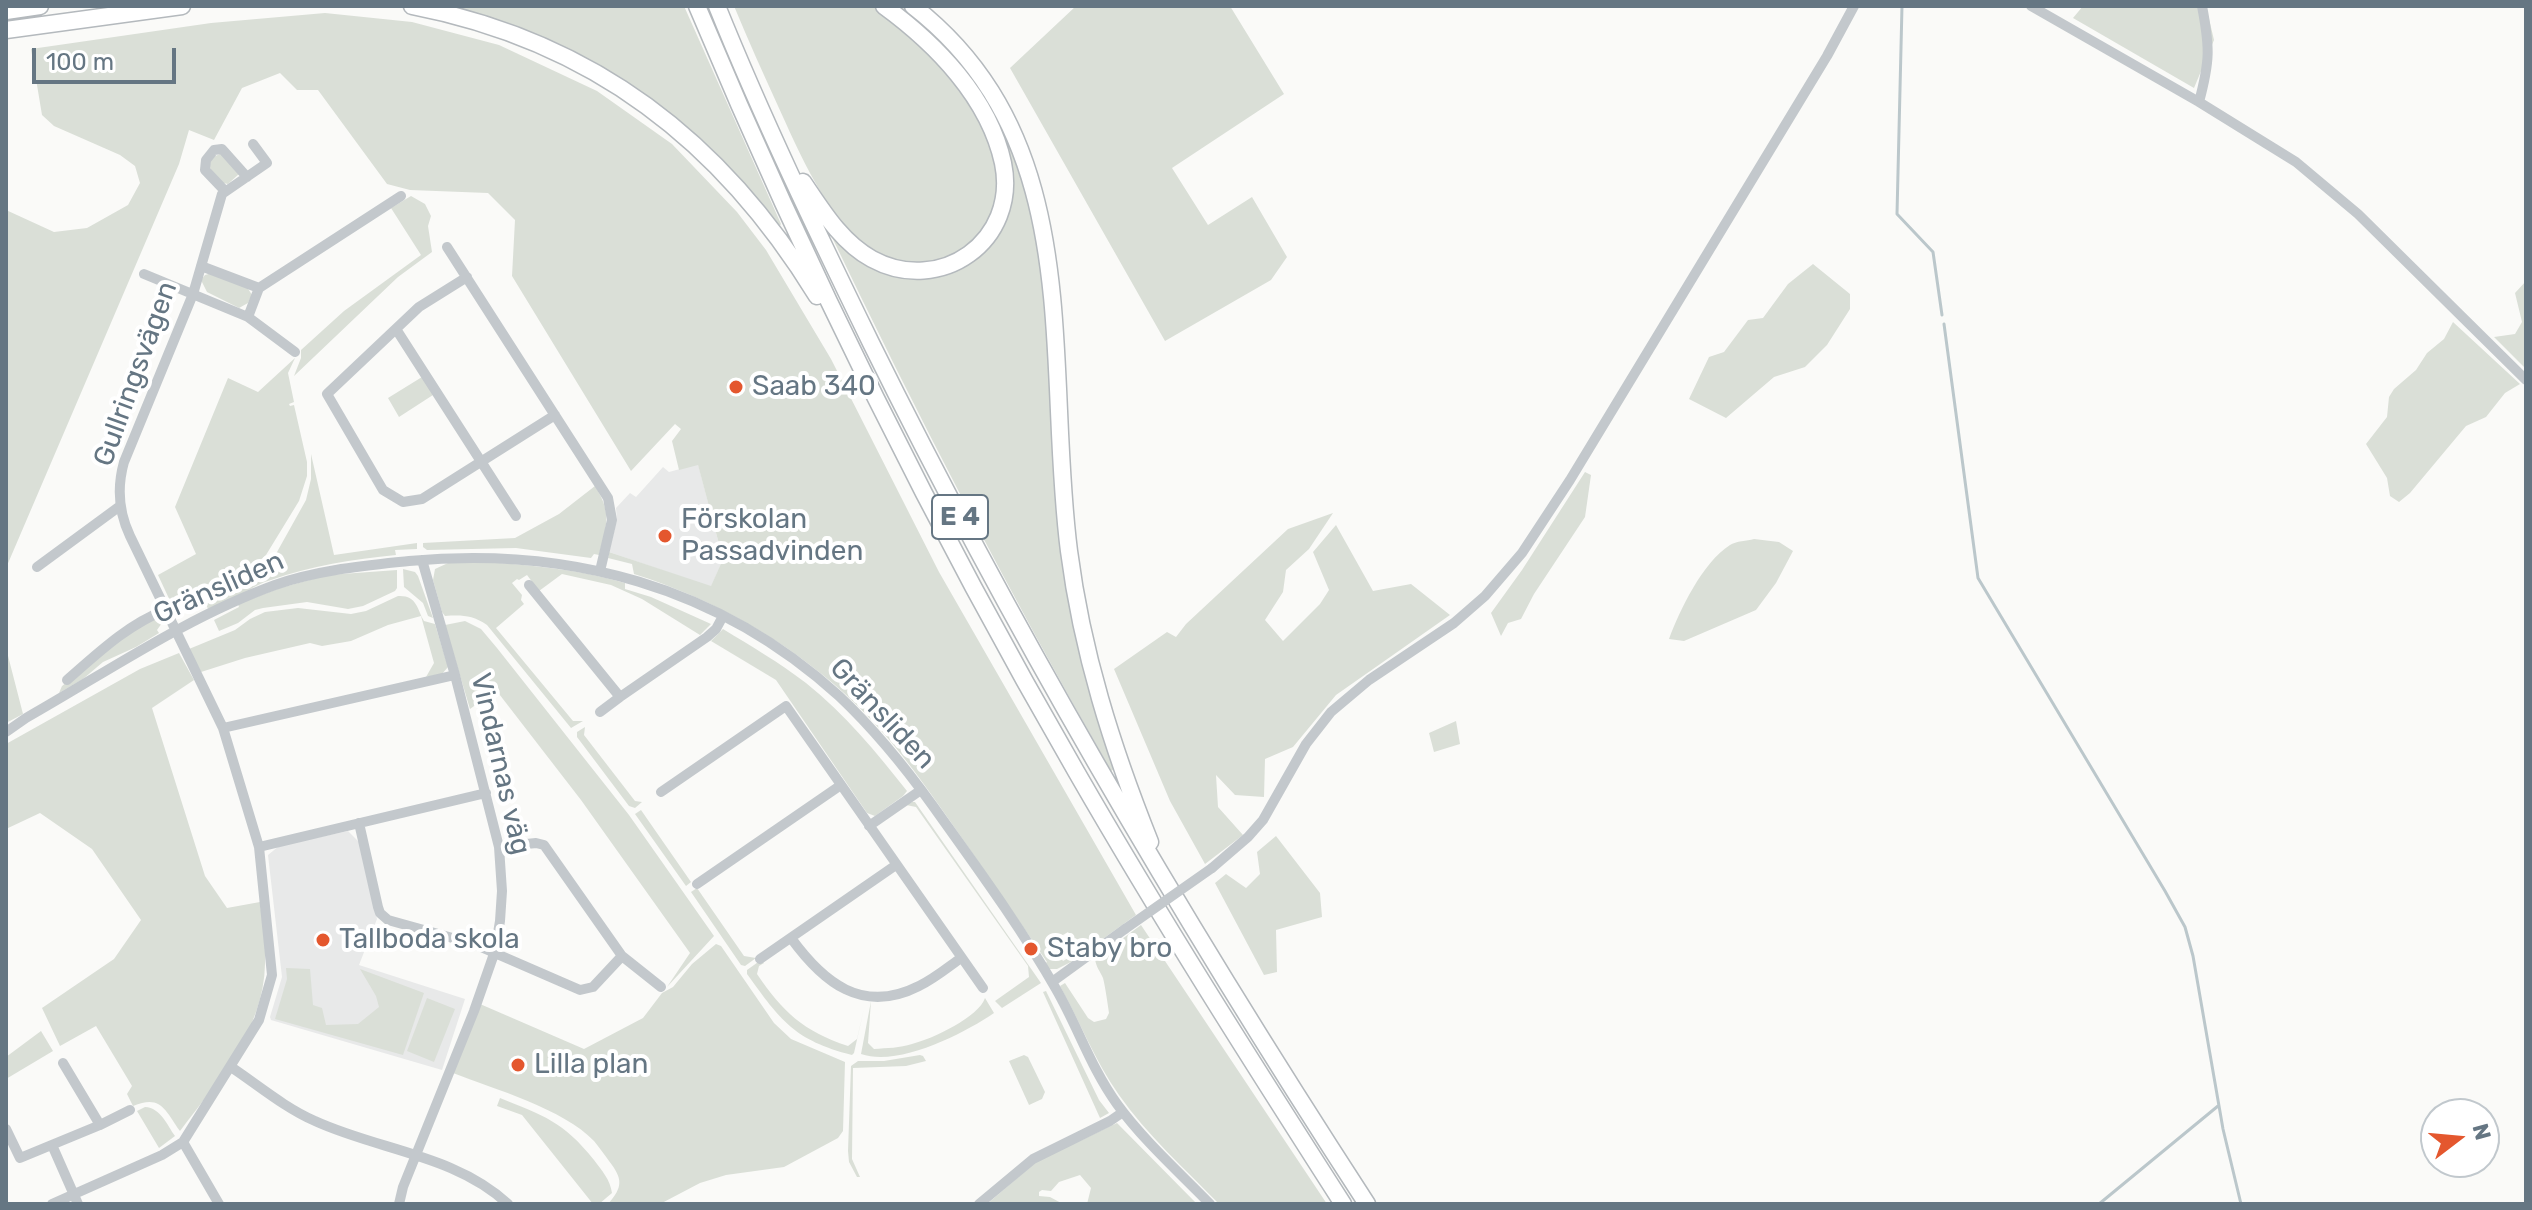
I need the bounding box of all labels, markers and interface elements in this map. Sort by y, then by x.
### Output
scale bar [36,32,180,82]
text: 100 m [46,48,114,76]
street label: Gullringsvägen [87,277,185,471]
place label: Saab 340 [752,370,876,404]
marker: Saab 340 [727,378,745,396]
road number: E 4 [932,495,988,539]
place label: Förskolan Passadvinden [681,503,863,569]
marker: Förskolan Passadvinden [656,527,674,545]
street label: Gränsliden [149,544,289,632]
street label: Gränsliden [822,652,942,776]
street label: Vindarnas väg [463,670,537,858]
place label: Tallboda skola [339,923,520,957]
marker: Tallboda skola [314,931,332,949]
place label: Staby bro [1047,932,1172,966]
marker: Staby bro [1022,940,1040,958]
place label: Lilla plan [534,1048,648,1082]
marker: Lilla plan [509,1056,527,1074]
north arrow [2420,1098,2500,1178]
text: N [2466,1120,2497,1143]

